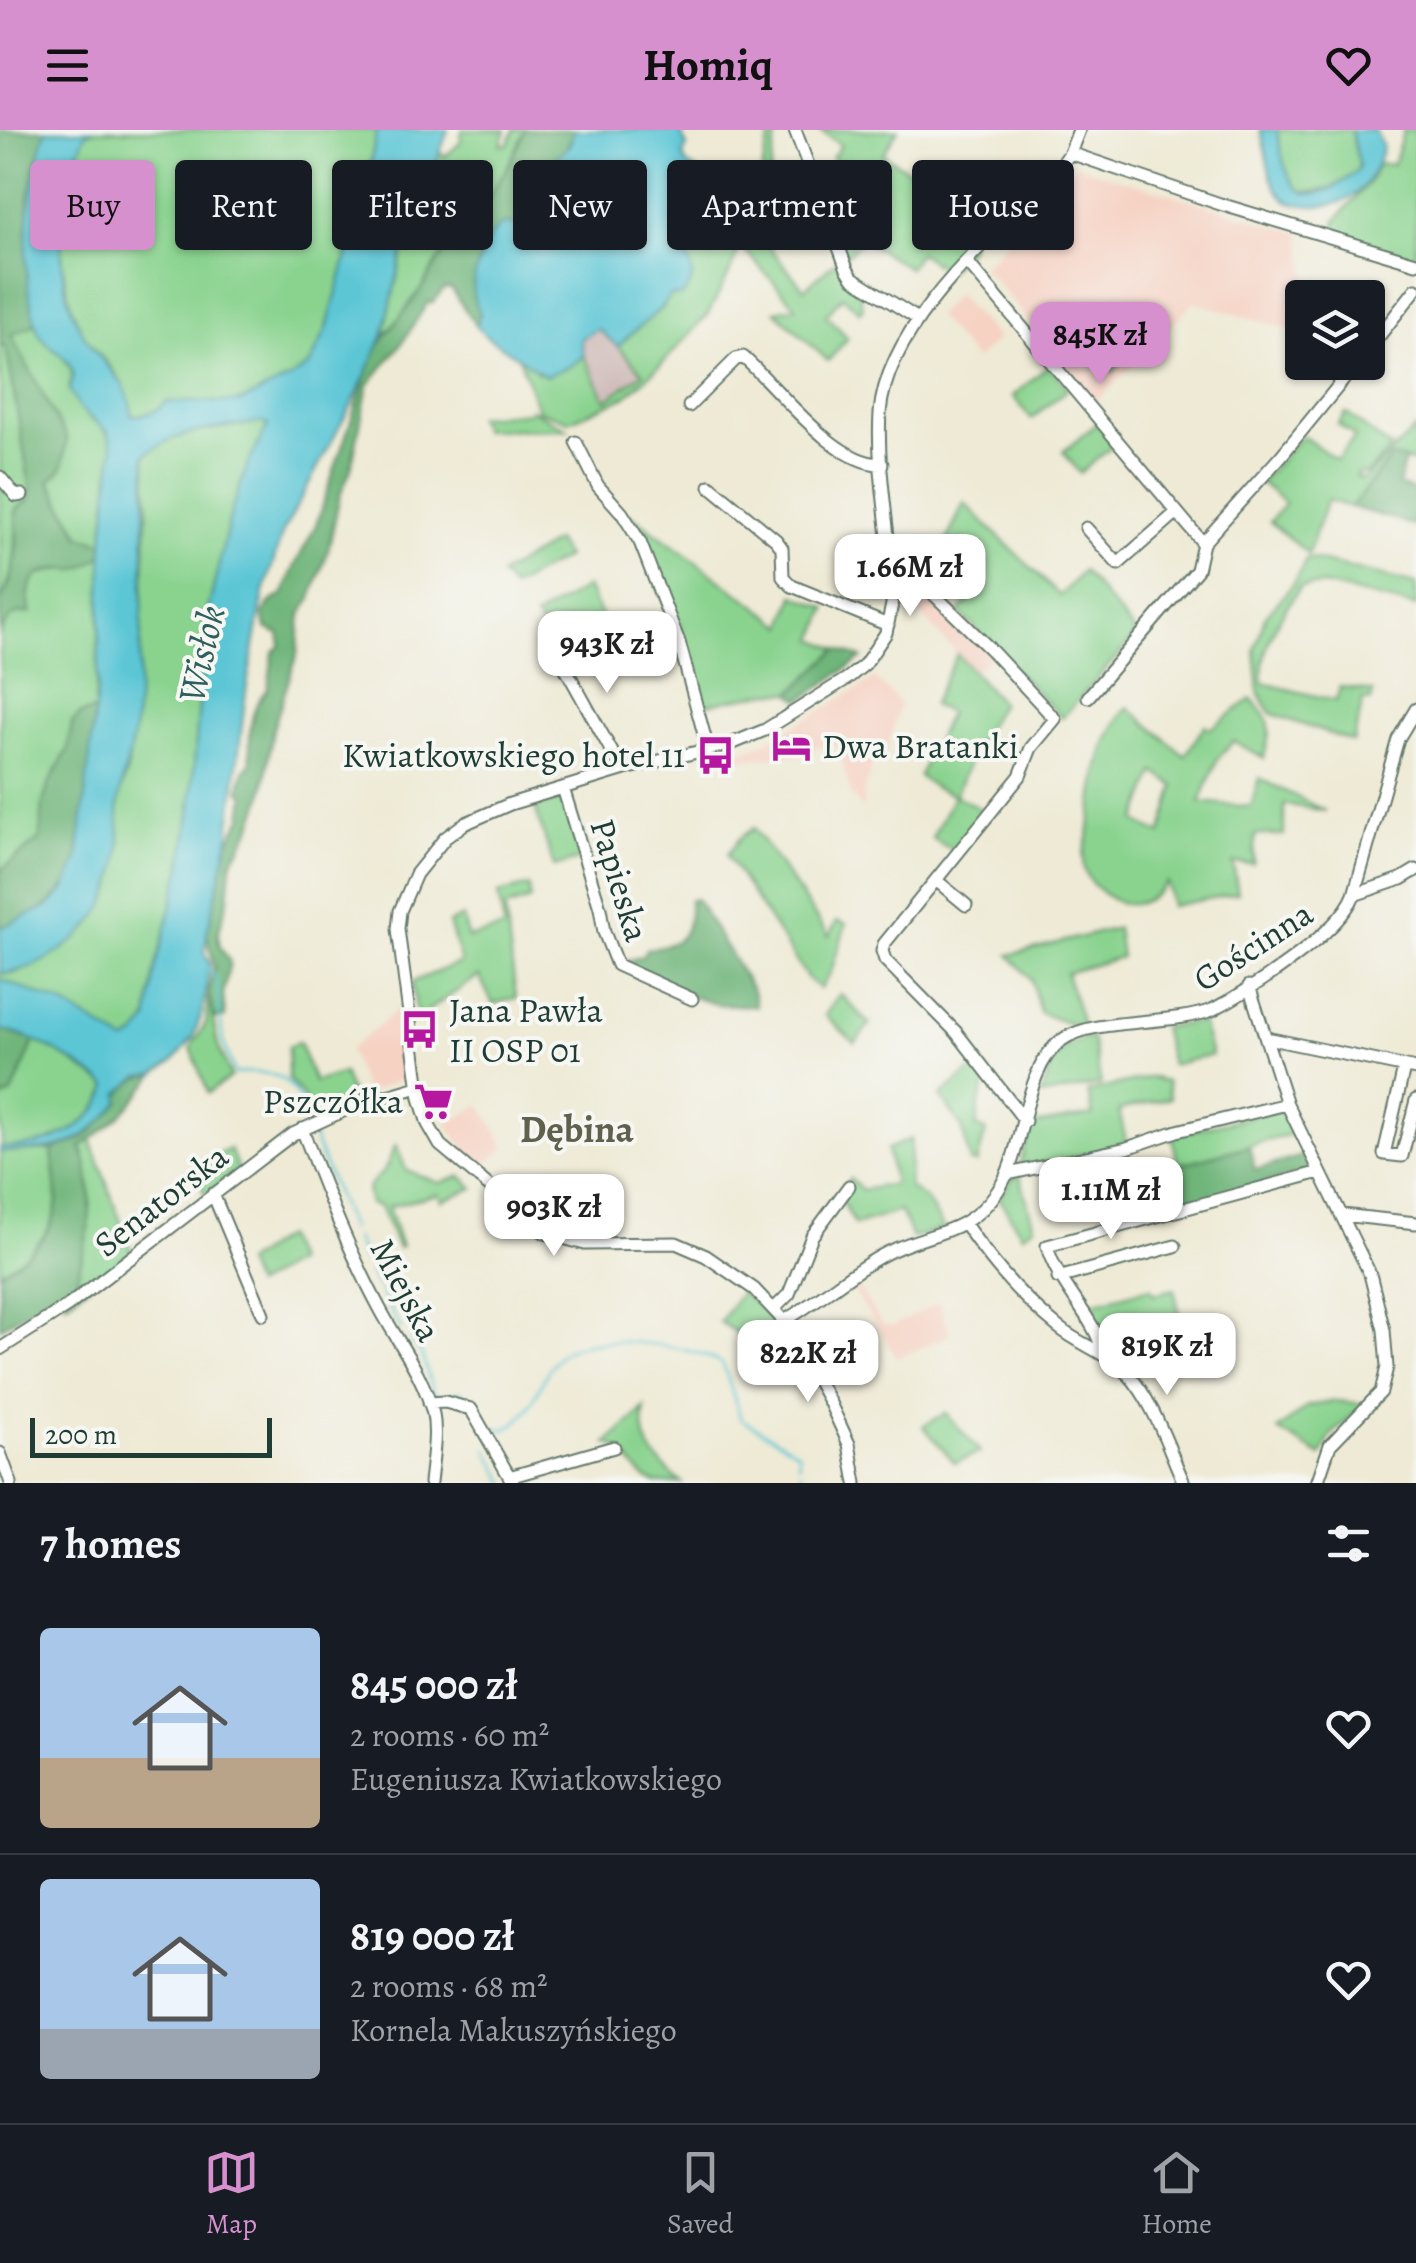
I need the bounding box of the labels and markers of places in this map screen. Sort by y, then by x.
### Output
pin: 845K zł [1008,302,1192,387]
pin: 1.66M zł [807,534,1013,619]
pin: 943K zł [515,611,699,696]
place label: Dwa Bratanki [822,722,1019,770]
hotel icon: Dwa Bratanki [771,725,813,767]
place label: Kwiatkowskiego hotel 11 [342,731,685,779]
bus stop icon: Kwiatkowskiego hotel 11 [694,734,736,776]
place label: Jana Pawła II OSP 01 [449,986,603,1074]
bus stop icon: Jana Pawła II OSP 01 [398,1009,440,1051]
place label: Pszczółka [263,1077,404,1125]
supermarket icon: Pszczółka [412,1080,454,1122]
pin: 1.11M zł [1008,1157,1214,1242]
pin: 903K zł [462,1174,646,1259]
pin: 819K zł [1075,1313,1259,1398]
pin: 822K zł [716,1320,900,1405]

